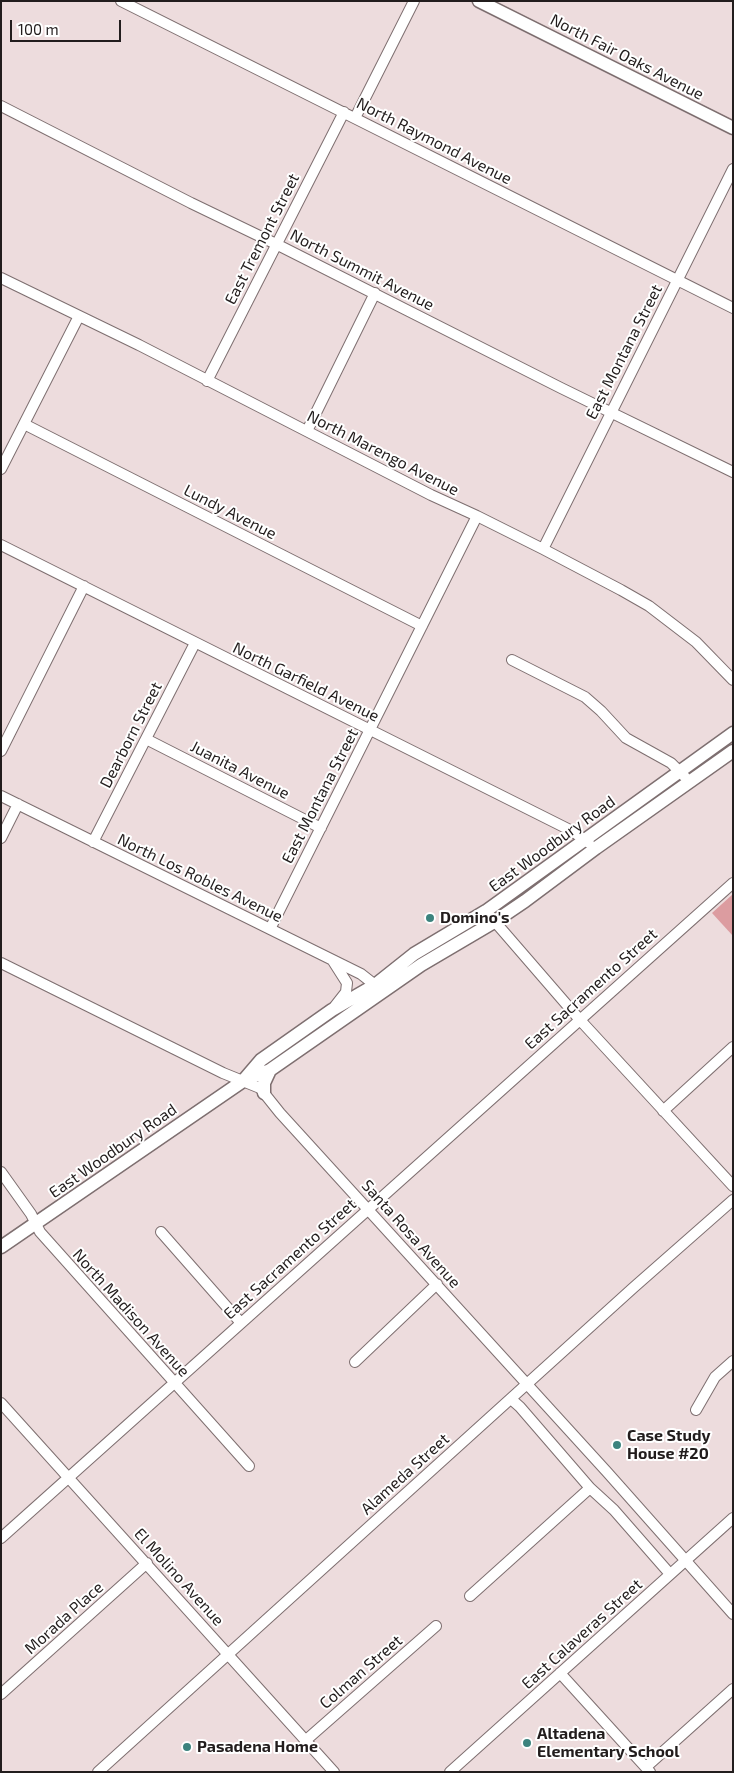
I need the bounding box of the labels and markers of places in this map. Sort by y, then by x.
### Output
place label: Domino's [440,908,510,928]
marker: Domino's [424,912,436,924]
place label: Case Study House #20 [627,1426,710,1464]
marker: Case Study House #20 [611,1439,623,1451]
place label: Altadena Elementary School [537,1724,680,1762]
place label: Pasadena Home [197,1737,318,1757]
marker: Altadena Elementary School [521,1737,533,1749]
marker: Pasadena Home [181,1741,193,1753]

